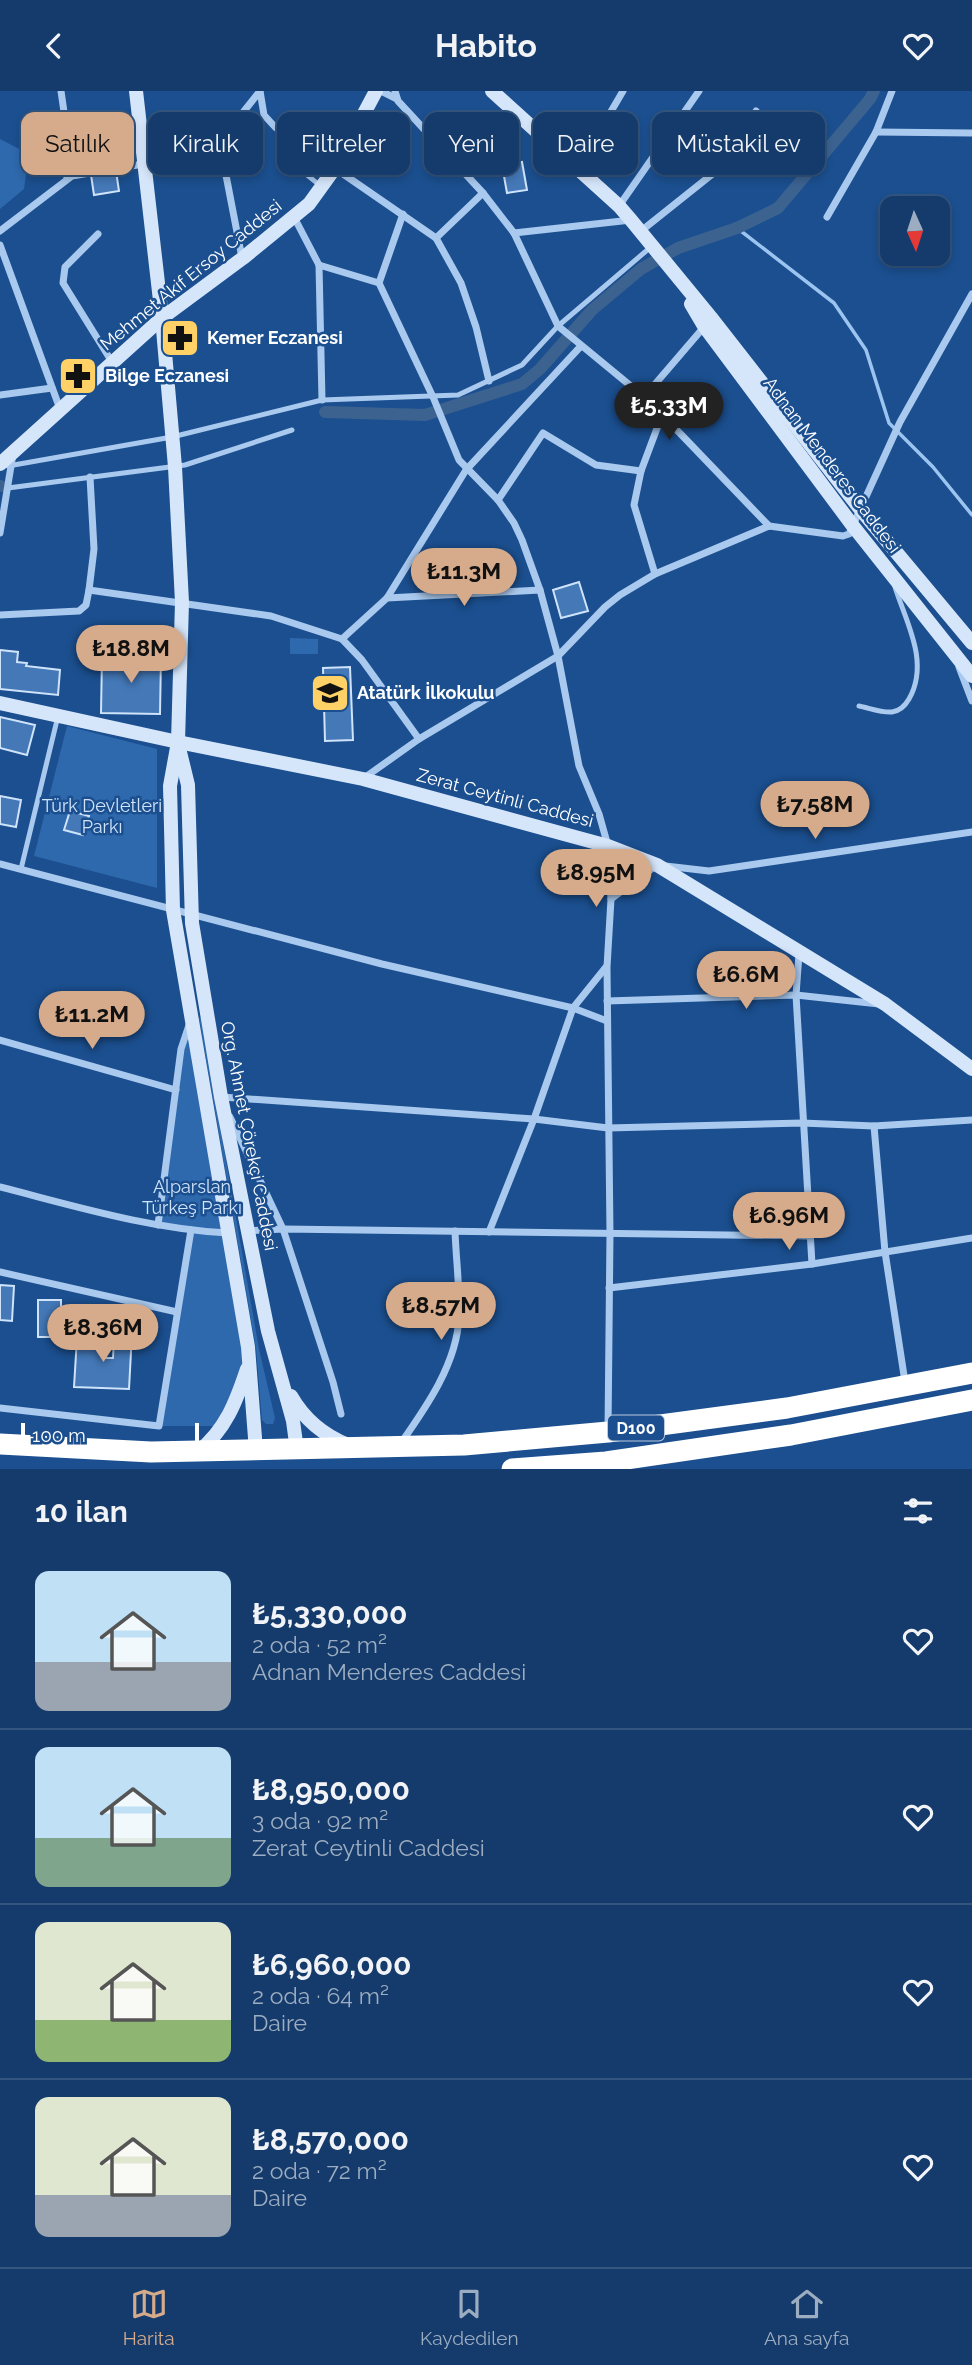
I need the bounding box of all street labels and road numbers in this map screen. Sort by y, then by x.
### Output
street label: Mehmet Akif Ersoy Caddesi [96,195,286,354]
street label: Adnan Menderes Caddesi [759,373,905,557]
street label: Zerat Ceytinli Caddesi [414,764,596,831]
street label: Org. Ahmet Çörekçi Caddesi [217,1019,282,1252]
road number: D100 [608,1415,664,1441]

